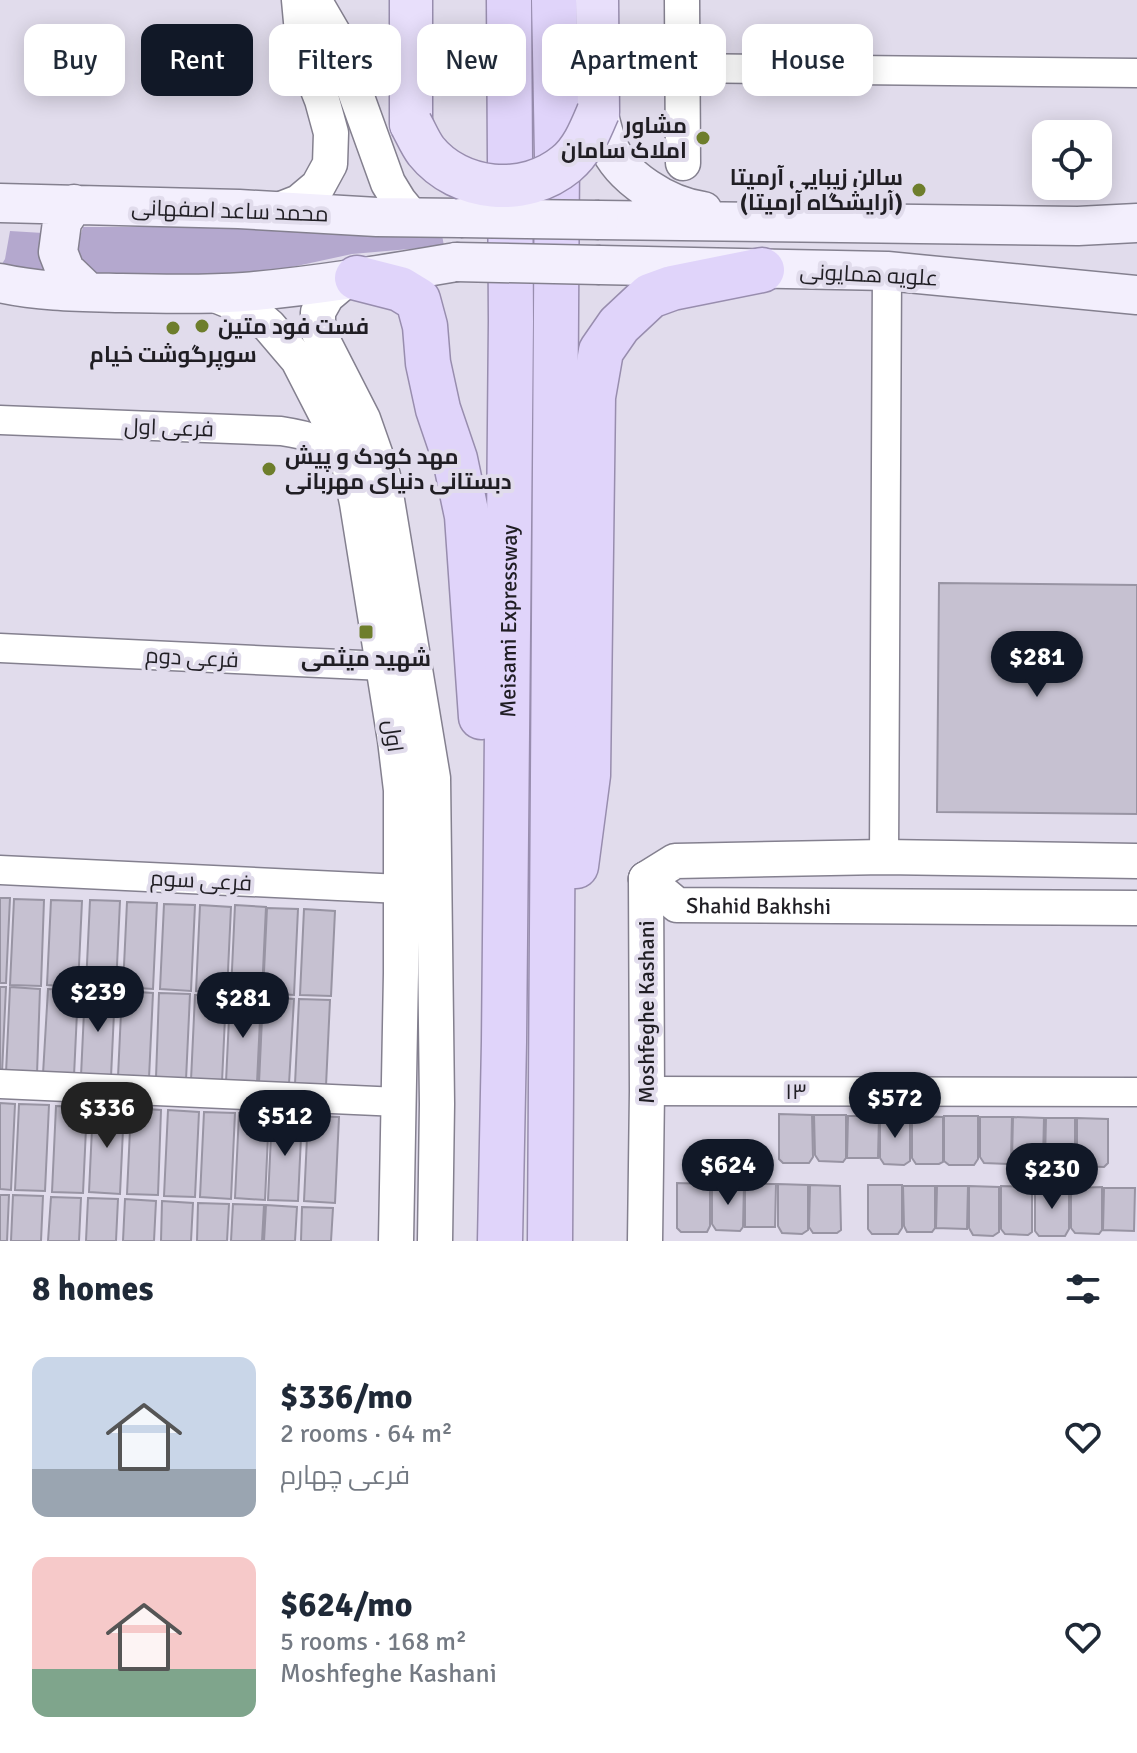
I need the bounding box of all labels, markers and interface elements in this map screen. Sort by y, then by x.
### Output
chip: Buy [24,24,125,96]
chip: Rent [141,24,253,96]
chip: Filters [269,24,401,96]
chip: New [417,24,526,96]
chip: Apartment [542,24,726,96]
chip: House [742,24,873,96]
place label: مشاور املاک سامان [561,112,687,164]
map controls [1032,120,1112,200]
button: locate [1032,120,1112,200]
marker: مشاور املاک سامان [694,129,712,147]
place label: سالن زیبایی آرمیتا (آرایشگاه آرمیتا) [730,164,903,216]
marker: سالن زیبایی آرمیتا (آرایشگاه آرمیتا) [910,181,928,199]
street label: محمد ساعد اصفهانی [131,194,329,227]
street label: علویه همایونی [799,257,939,292]
place label: فست فود متین [218,313,369,340]
marker: فست فود متین [193,317,211,335]
marker: سوپرگوشت خیام [164,319,182,337]
place label: سوپرگوشت خیام [89,341,257,370]
street label: فرعی اول [124,412,214,443]
place label: مهد کودک و پیش دبستانی دنیای‌ مهربانی [285,443,512,495]
marker: مهد کودک و پیش دبستانی دنیای‌ مهربانی [260,460,278,478]
street label: Meisami Expressway [494,524,523,718]
marker: شهید میثمی [357,623,375,641]
pin: $281 [990,631,1084,699]
text: $281 [1009,641,1065,673]
street label: فرعی دوم [144,642,239,675]
place label: شهید میثمی [301,645,431,672]
street label: اول [378,718,409,754]
street label: فرعی سوم [149,864,253,899]
street label: Shahid Bakhshi [686,892,831,920]
street label: Moshfeghe Kashani [633,920,660,1104]
pin: $239 [51,966,145,1034]
pin: $281 [196,972,290,1040]
text: $239 [70,976,126,1008]
text: $281 [215,982,271,1014]
pin: $572 [848,1072,942,1140]
street label: ۱۳ [785,1078,807,1105]
pin: $336 [60,1082,154,1150]
text: $572 [867,1082,923,1114]
pin: $512 [238,1090,332,1158]
text: $336 [79,1092,135,1124]
text: $512 [257,1100,313,1132]
pin: $624 [681,1139,775,1207]
pin: $230 [1005,1143,1099,1211]
text: $624 [700,1149,756,1181]
text: $230 [1024,1153,1080,1185]
icon: filters [1061,1267,1105,1311]
text: 8 homes [32,1268,153,1310]
text: $336/mo [280,1376,413,1418]
icon: home [96,1389,192,1485]
icon: heart [1061,1415,1105,1459]
text: 2 rooms · 64 m² [280,1418,453,1450]
text: فرعی چهارم [280,1460,410,1492]
text: $624/mo [280,1584,413,1626]
icon: home [96,1589,192,1685]
icon: heart [1061,1615,1105,1659]
text: 5 rooms · 168 m² [280,1626,467,1658]
text: Moshfeghe Kashani [280,1658,497,1690]

